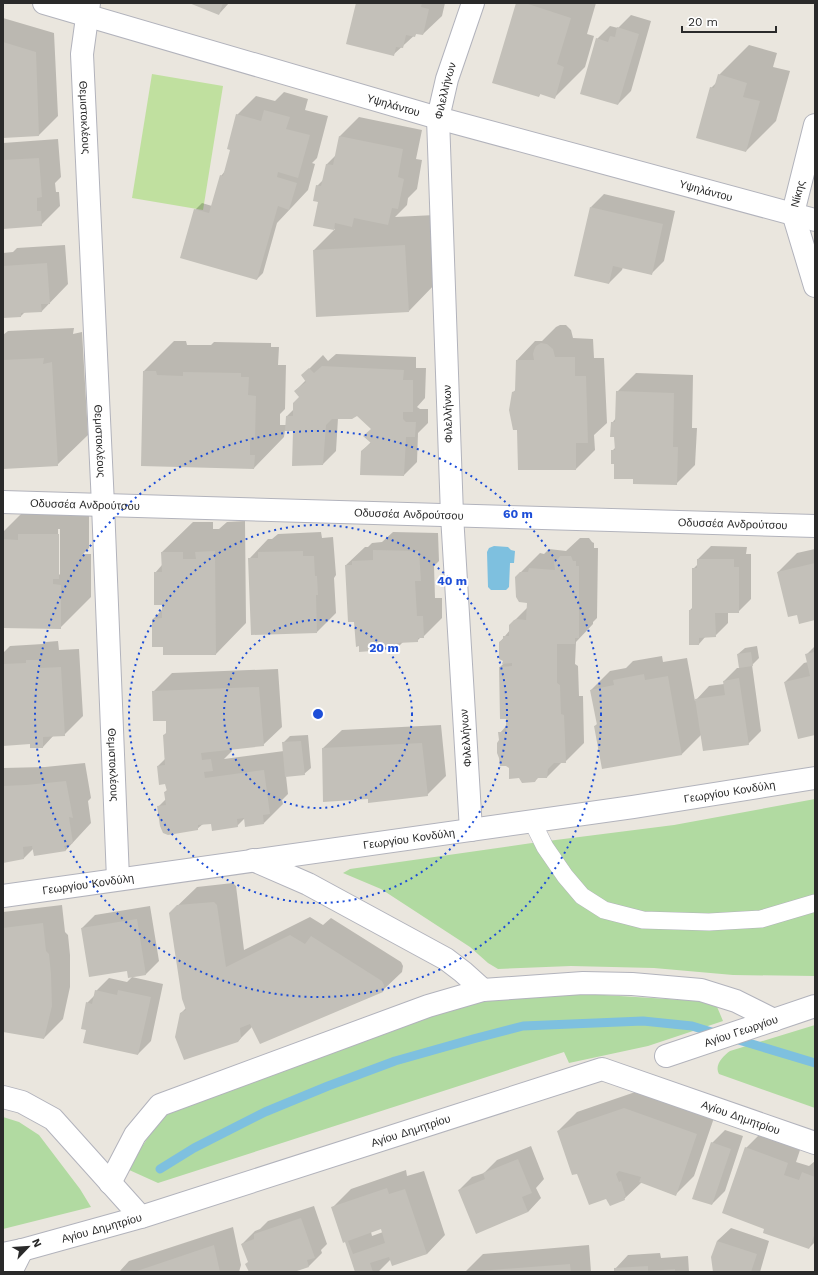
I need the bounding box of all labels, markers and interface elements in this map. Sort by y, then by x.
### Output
scale bar [682,8,776,34]
text: 20 m [688,15,718,29]
street label: Φιλελλήνων [431,60,459,120]
street label: Θεμιστοκλέους [77,81,93,154]
street label: Υψηλάντου [365,91,422,119]
street label: Υψηλάντου [678,177,734,204]
street label: Νίκης [788,179,808,209]
street label: Φιλελλήνων [440,384,456,443]
street label: Θεμιστοκλέους [92,404,108,478]
street label: Οδυσσέα Ανδρούτσου [30,496,140,513]
street label: Οδυσσέα Ανδρούτσου [354,506,464,522]
text: 60 m [503,507,533,521]
street label: Οδυσσέα Ανδρούτσου [678,515,788,532]
text: 40 m [437,574,467,588]
text: 20 m [369,641,399,655]
centre of rings [311,707,325,721]
street label: Φιλελλήνων [457,708,475,768]
street label: Θεμιστοκλέους [105,728,121,802]
street label: Γεωργίου Κονδύλη [683,778,776,805]
street label: Γεωργίου Κονδύλη [362,826,456,852]
street label: Γεωργίου Κονδύλη [42,871,135,897]
street label: Αγίου Γεωργίου [702,1012,779,1049]
street label: Αγίου Δημητρίου [700,1098,782,1137]
street label: Αγίου Δημητρίου [369,1112,452,1149]
street label: Αγίου Δημητρίου [60,1211,143,1245]
north arrow [8,1227,48,1267]
text: N [29,1237,44,1249]

